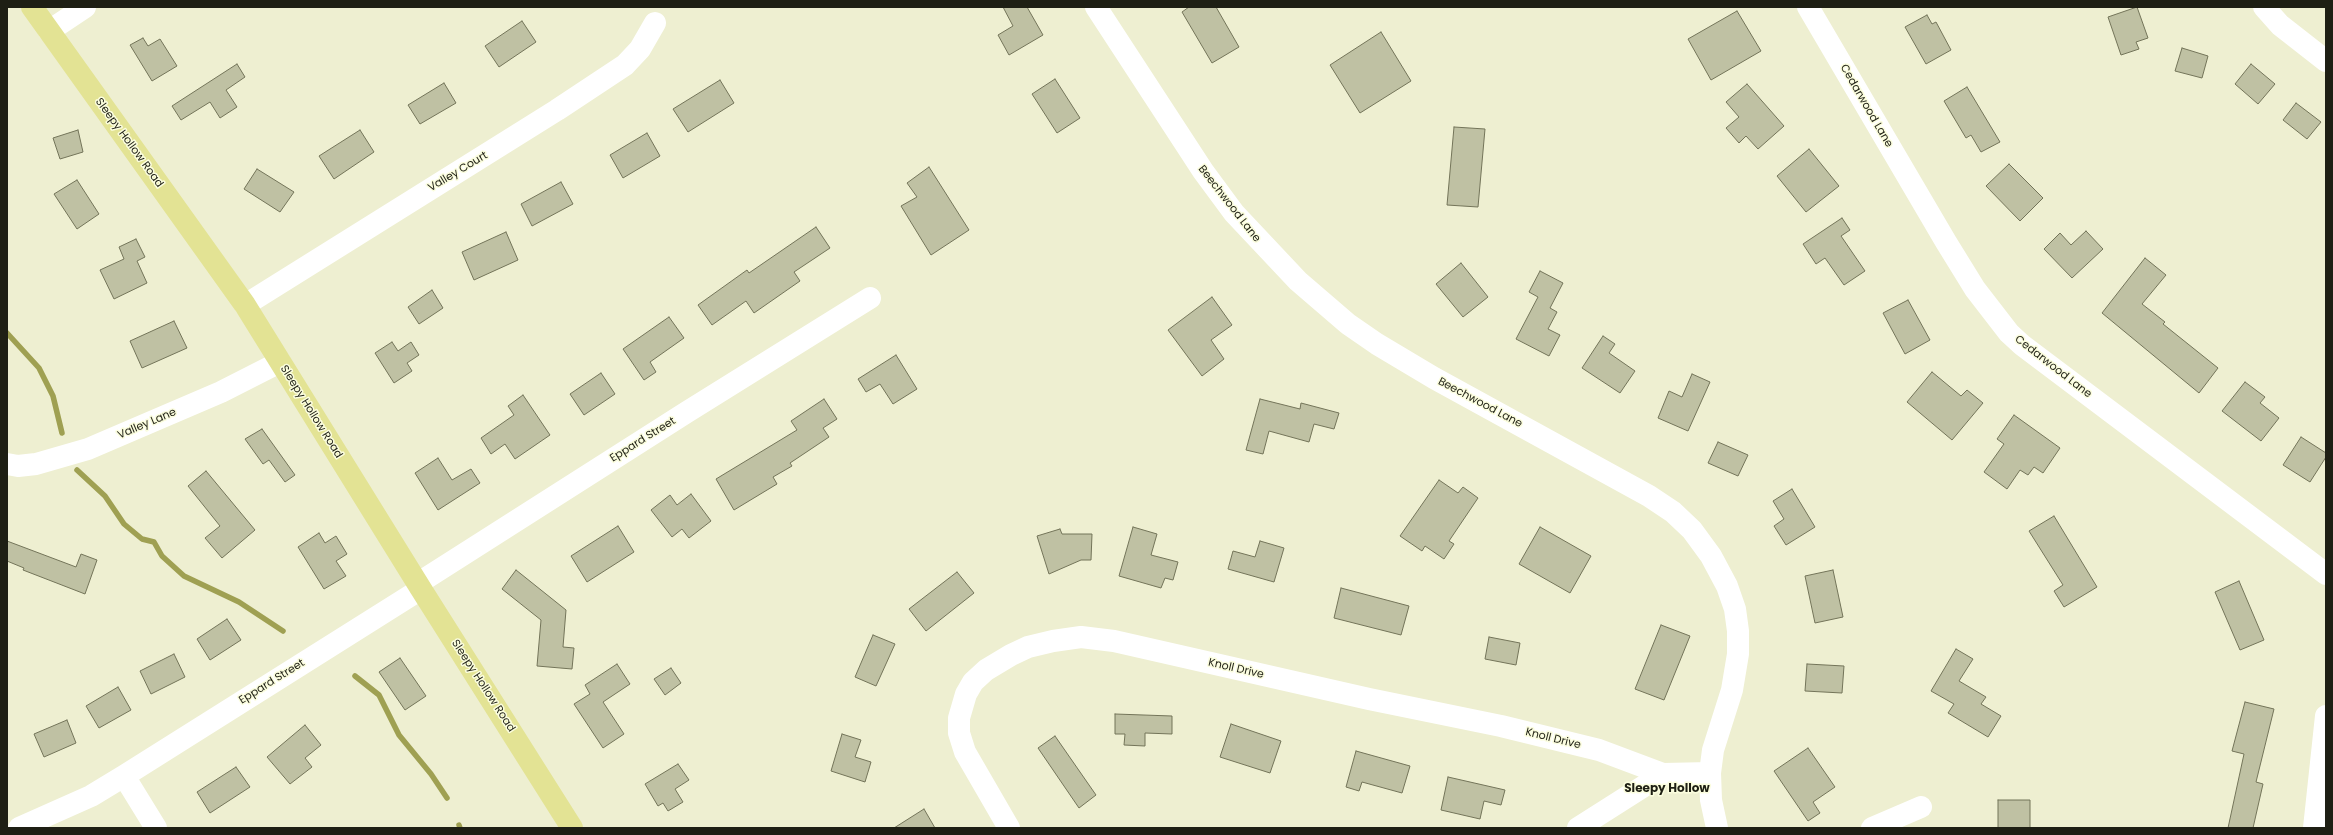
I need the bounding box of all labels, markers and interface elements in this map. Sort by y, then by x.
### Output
street label: Cedarwood Lane [1837,62,1895,150]
street label: Sleepy Hollow Road [92,96,166,190]
street label: Valley Court [426,149,490,195]
street label: Beechwood Lane [1195,163,1263,245]
street label: Cedarwood Lane [2012,333,2094,401]
street label: Sleepy Hollow Road [277,363,345,461]
street label: Beechwood Lane [1436,375,1524,431]
street label: Valley Lane [116,406,178,442]
street label: Eppard Street [608,415,678,465]
street label: Sleepy Hollow Road [448,638,518,734]
street label: Knoll Drive [1207,656,1265,682]
street label: Eppard Street [237,657,307,707]
street label: Knoll Drive [1524,726,1582,752]
district label: Sleepy Hollow [1624,782,1710,796]

